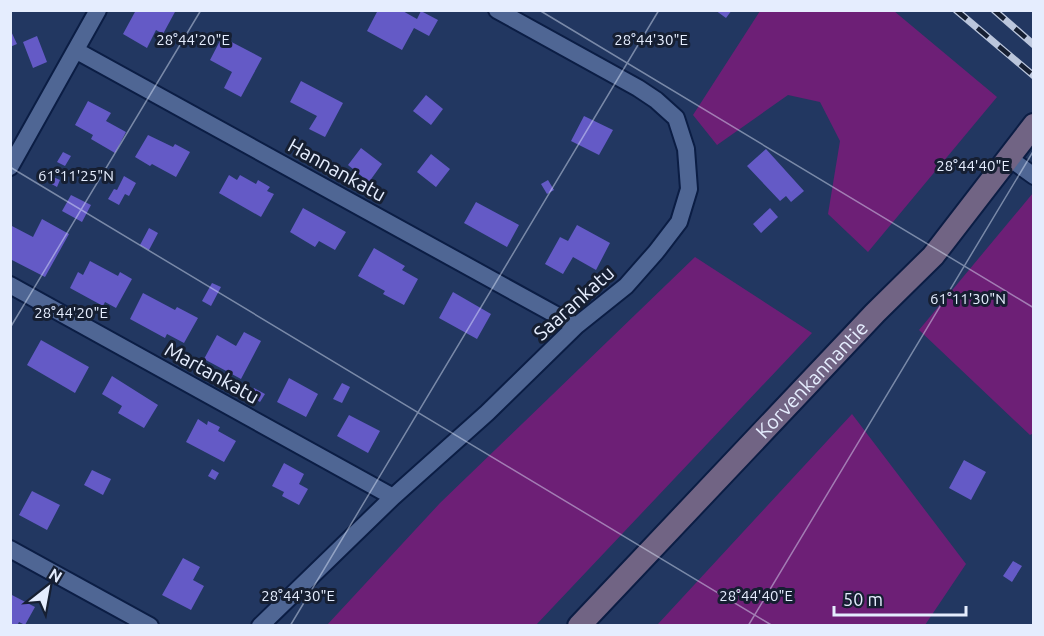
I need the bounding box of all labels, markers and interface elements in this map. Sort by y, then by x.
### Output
text: 28°44'20"E [156,31,230,48]
text: 28°44'30"E [614,31,688,48]
street label: Hannankatu [284,133,390,206]
text: 28°44'40"E [936,157,1010,174]
text: 61°11'25"N [38,167,114,184]
street label: Saarankatu [529,261,619,345]
text: 61°11'30"N [930,290,1006,307]
text: 28°44'20"E [34,304,108,321]
street label: Korvenkannantie [751,316,872,443]
street label: Martankatu [161,337,263,408]
north arrow [18,558,78,618]
text: N [46,564,65,586]
scale bar [834,579,966,617]
text: 28°44'30"E [261,587,335,604]
text: 28°44'40"E [719,587,793,604]
text: 50 m [843,589,883,609]

